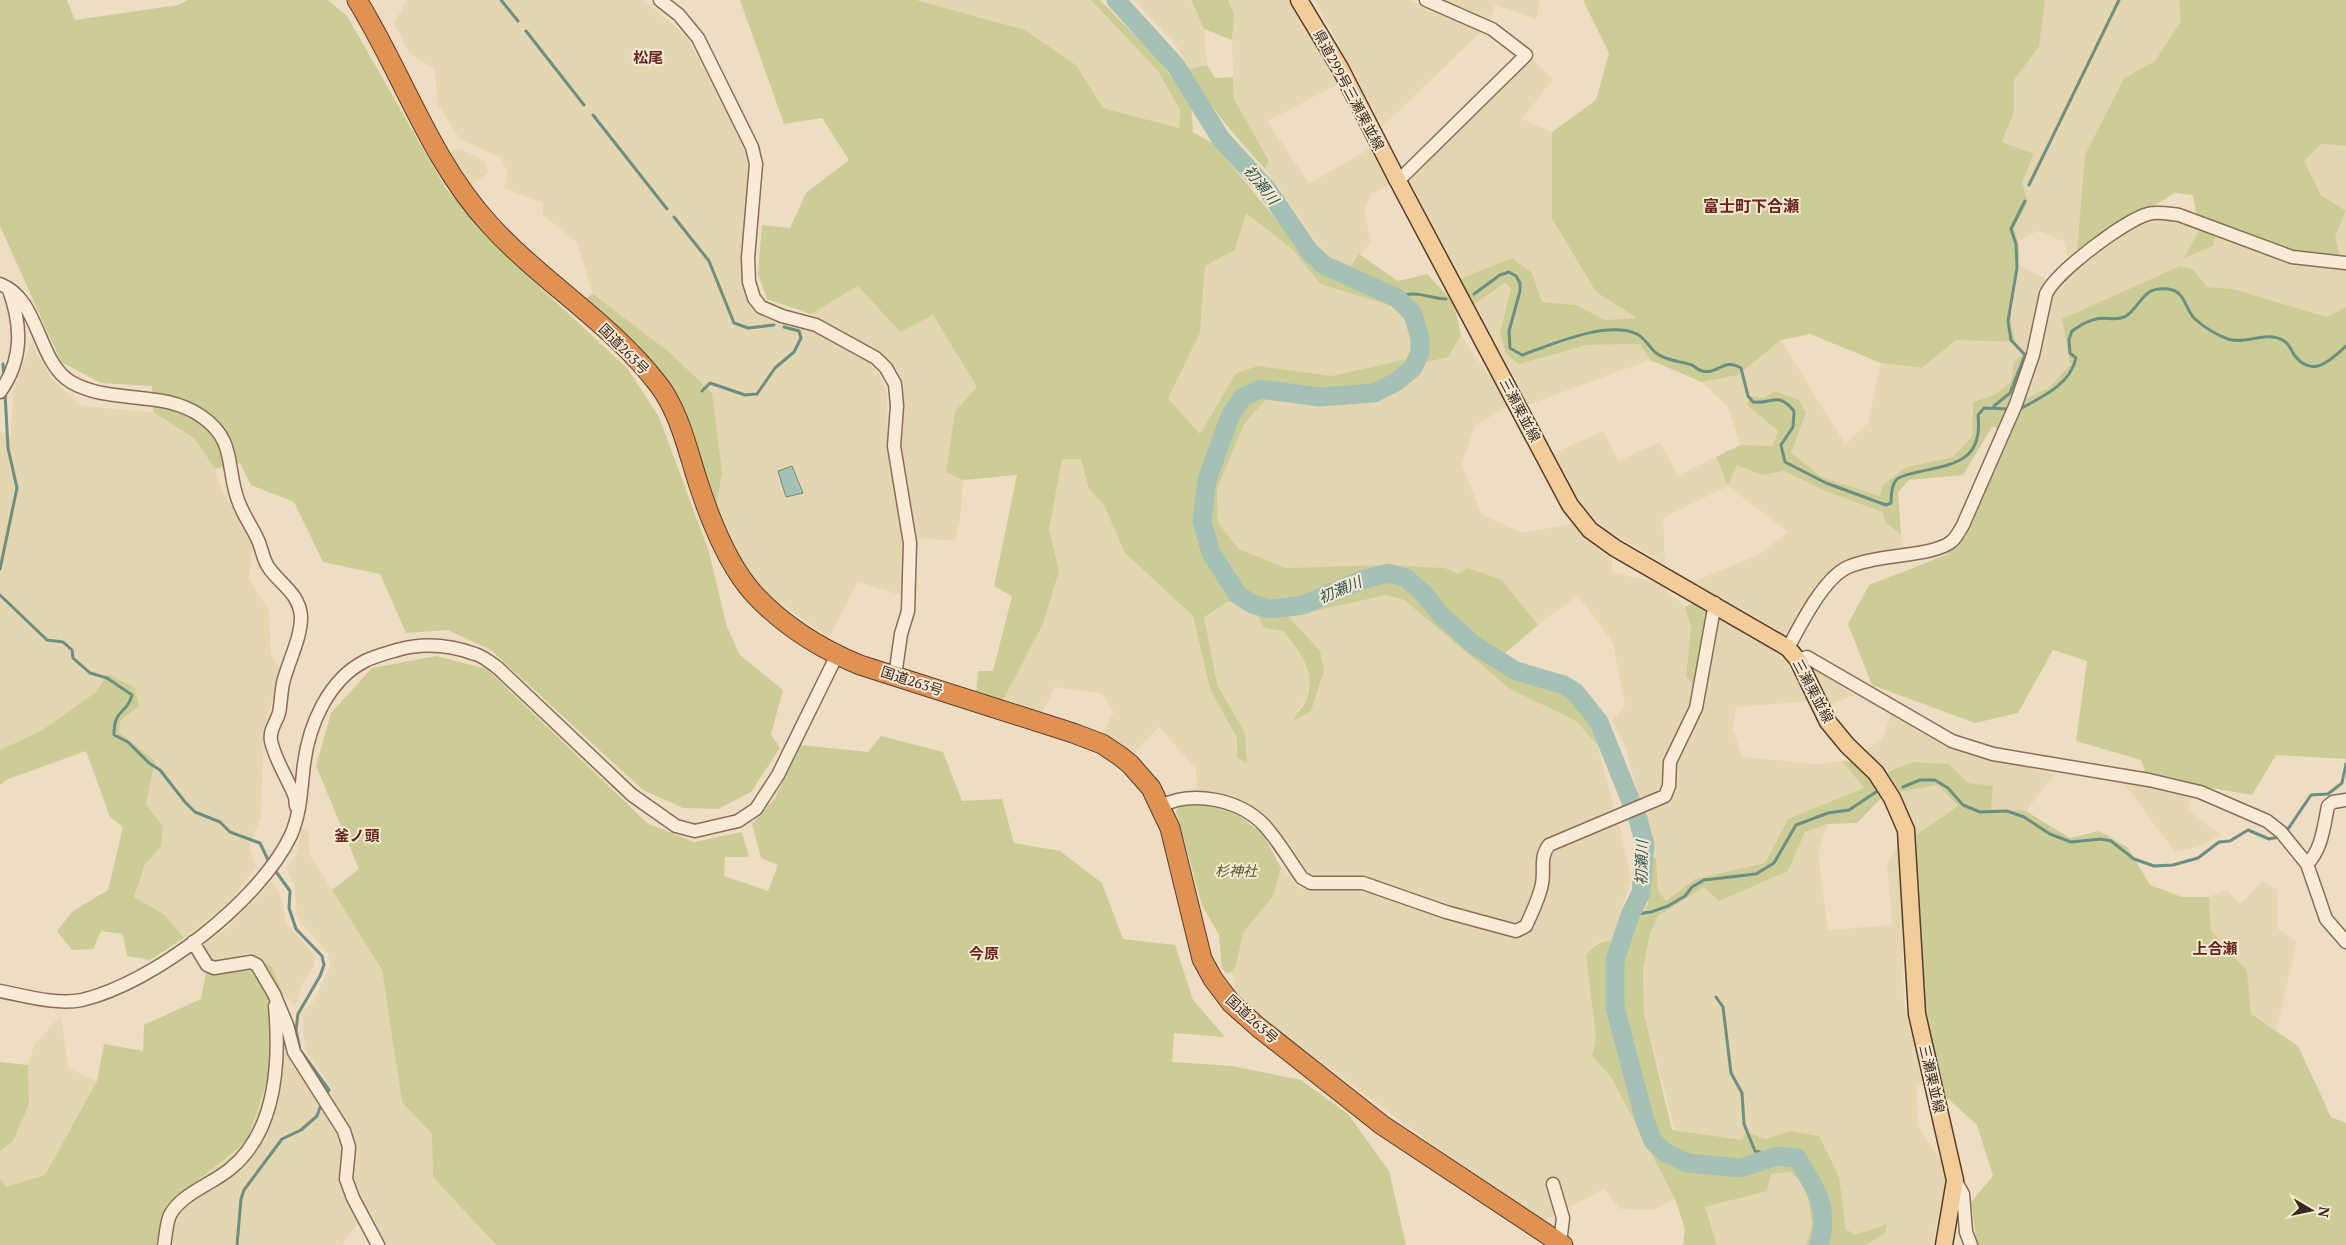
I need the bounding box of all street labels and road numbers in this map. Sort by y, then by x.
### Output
street label: 県道299号三瀬栗並線 [1310,26,1389,154]
street label: 国道263号 [595,319,654,378]
street label: 三瀬栗並線 [1496,374,1545,445]
street label: 三瀬栗並線 [1789,655,1838,726]
street label: 国道263号 [879,662,946,700]
street label: 国道263号 [1222,990,1283,1047]
street label: 三瀬栗並線 [1915,1043,1950,1115]

